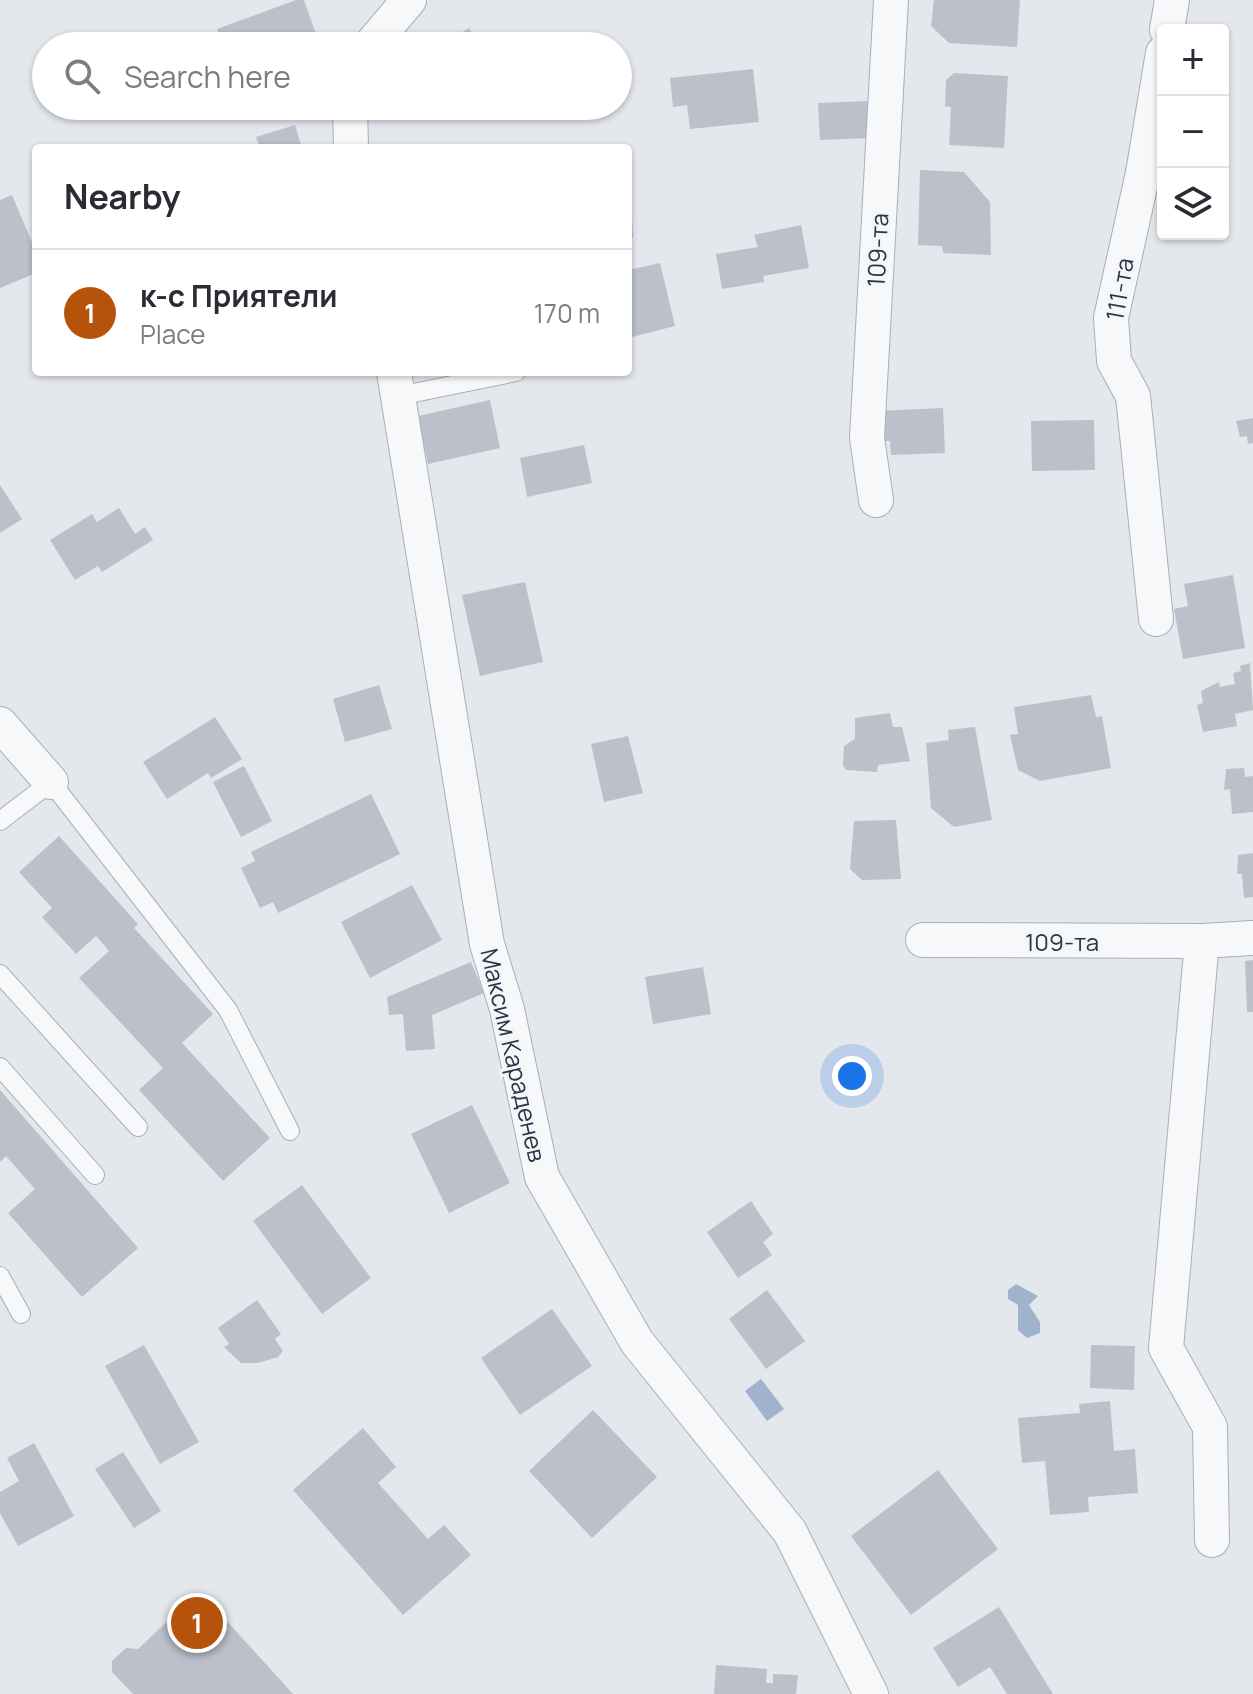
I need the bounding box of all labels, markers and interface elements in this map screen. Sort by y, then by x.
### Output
map controls [1157,24,1229,240]
button: + [1157,24,1229,96]
search box [32,32,632,120]
icon: search [60,54,104,98]
text: Search here [124,56,291,97]
button: − [1157,96,1229,168]
button: layers [1157,168,1229,240]
text: Nearby [64,173,180,219]
street label: 109-та [859,212,895,288]
street label: 111-та [1097,255,1141,323]
text: к-с Приятели [140,275,337,316]
text: 1 [84,295,96,331]
text: 170 m [534,295,600,331]
text: Place [140,316,205,352]
street label: 109-та [1025,925,1099,958]
street label: Максим Караденев [473,945,555,1165]
your location [832,1056,872,1096]
pin: 1 [171,1593,223,1653]

